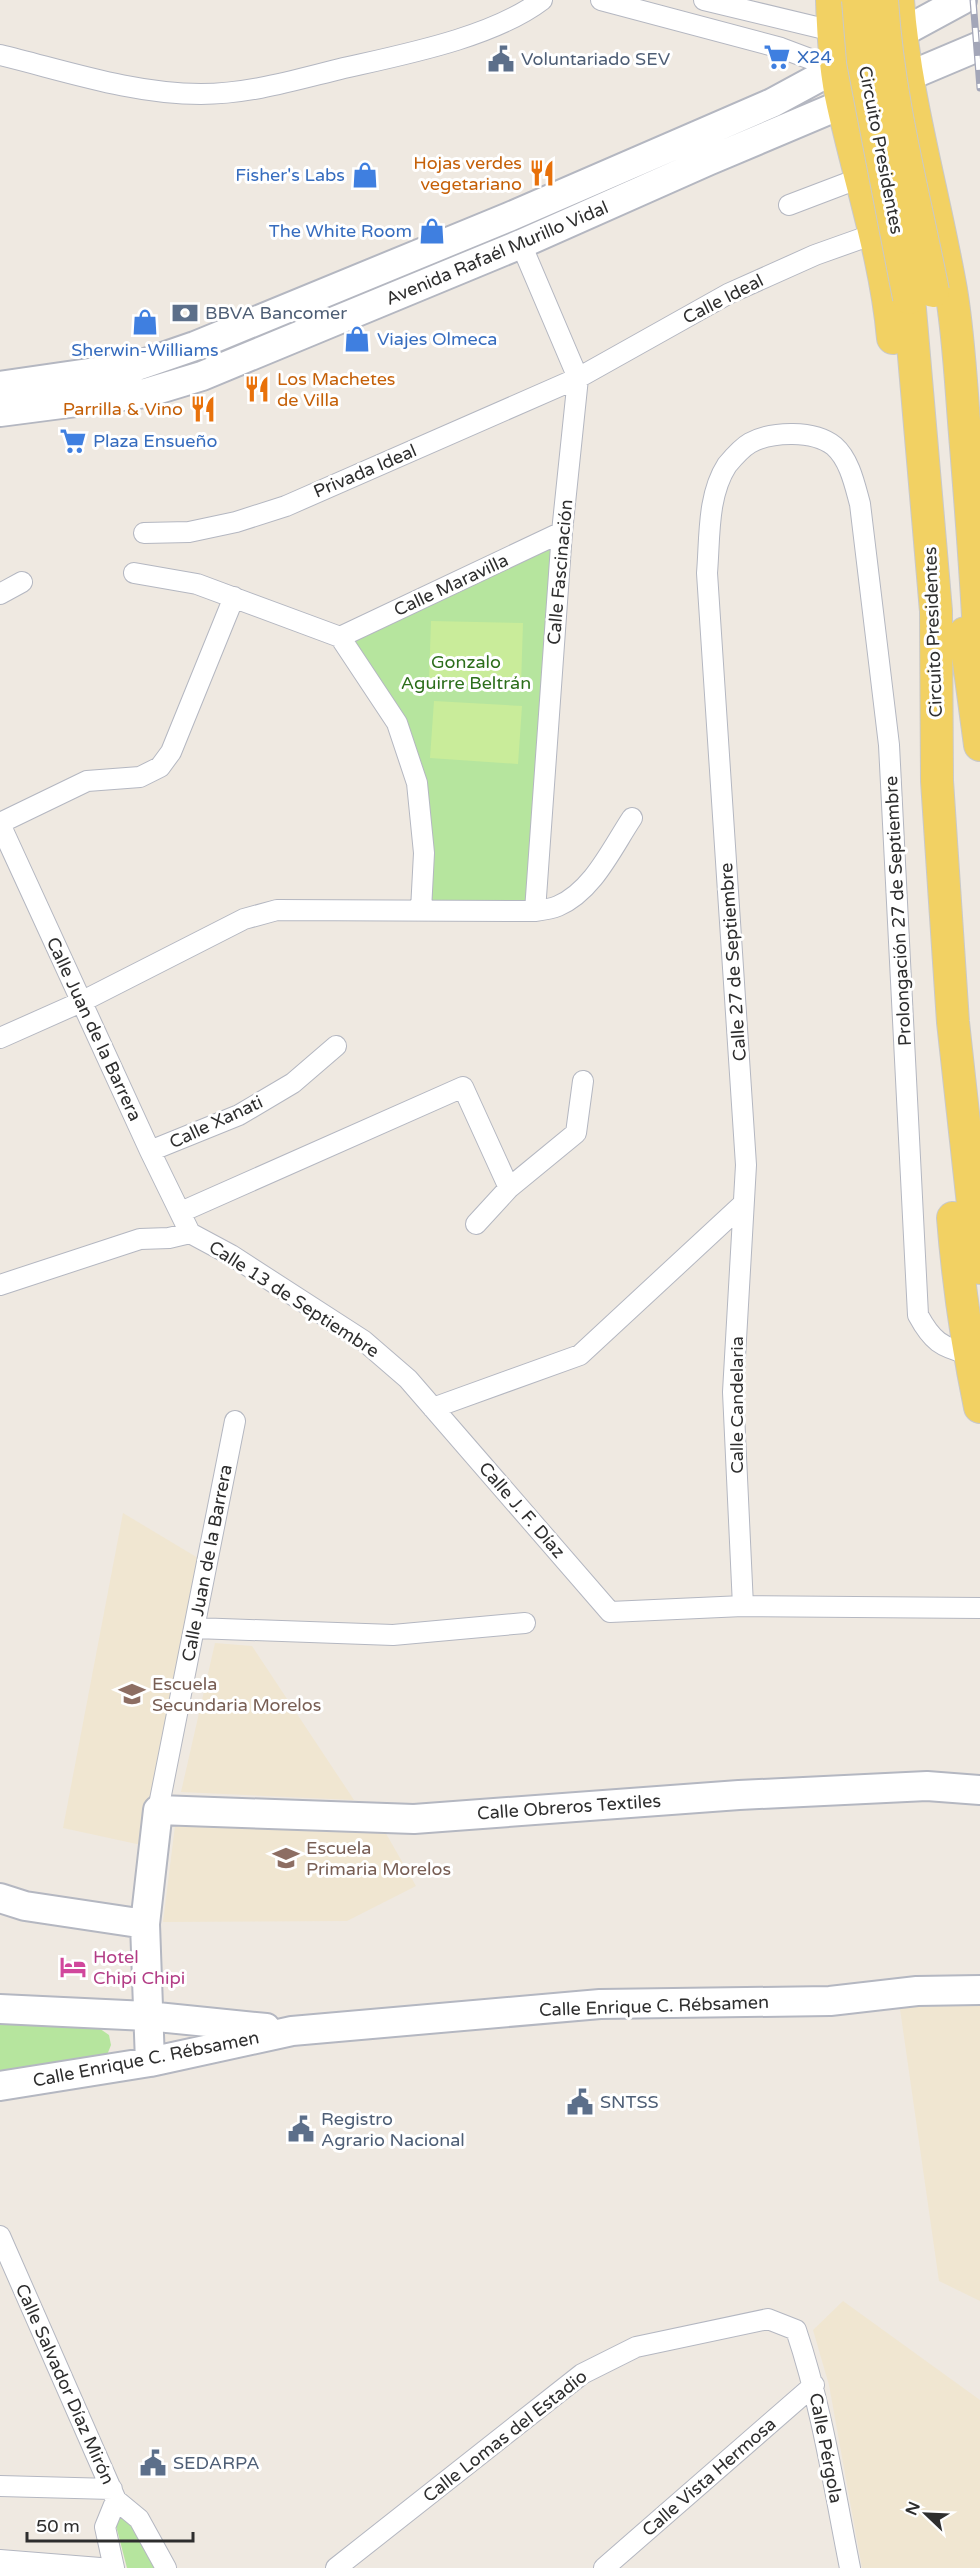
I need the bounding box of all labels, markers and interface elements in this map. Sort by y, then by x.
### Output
supermarket icon: X24 [762,42,792,72]
public building icon: Voluntariado SEV [486,44,516,74]
place label: X24 [797,46,832,68]
place label: Voluntariado SEV [521,48,671,70]
street label: Circuito Presidentes [854,64,908,236]
place label: Hojas verdes vegetariano [413,152,522,195]
restaurant icon: Hojas verdes vegetariano [527,158,557,188]
shop icon: Fisher's Labs [350,160,380,190]
place label: Fisher's Labs [235,164,345,186]
street label: Avenida Rafaél Murillo Vidal [382,196,612,310]
shop icon: The White Room [417,216,447,246]
place label: The White Room [269,220,412,242]
street label: Calle Ideal [679,269,767,329]
bank icon: BBVA Bancomer [170,298,200,328]
place label: BBVA Bancomer [205,302,347,324]
shop icon: Sherwin-Williams [130,307,160,337]
shop icon: Viajes Olmeca [342,324,372,354]
place label: Viajes Olmeca [377,328,497,350]
place label: Sherwin-Williams [71,339,219,361]
place label: Los Machetes de Villa [277,368,395,411]
restaurant icon: Los Machetes de Villa [242,374,272,404]
restaurant icon: Parrilla & Vino [188,394,218,424]
place label: Parrilla & Vino [63,398,183,420]
supermarket icon: Plaza Ensueño [58,426,88,456]
place label: Plaza Ensueño [93,430,217,452]
street label: Privada Ideal [310,439,420,503]
street label: Calle Fascinación [543,498,577,646]
street label: Circuito Presidentes [919,546,947,718]
street label: Calle Maravilla [390,549,512,621]
park label: Gonzalo Aguirre Beltrán [401,651,531,694]
street label: Prolongación 27 de Septiembre [880,775,916,1047]
street label: Calle 27 de Septiembre [715,862,751,1062]
street label: Calle Juan de la Barrera [42,934,146,1124]
street label: Calle Xanati [166,1091,266,1153]
street label: Calle 13 de Septiembre [205,1236,383,1362]
street label: Calle Candelaria [726,1336,748,1474]
street label: Calle J. F. Díaz [474,1457,570,1563]
street label: Calle Juan de la Barrera [177,1463,237,1663]
place label: Escuela Secundaria Morelos [152,1673,321,1716]
school or university icon: Escuela Secundaria Morelos [117,1679,147,1709]
street label: Calle Obreros Textiles [476,1790,662,1824]
place label: Escuela Primaria Morelos [306,1837,451,1880]
school or university icon: Escuela Primaria Morelos [271,1843,301,1873]
place label: Hotel Chipi Chipi [93,1946,185,1989]
hotel icon: Hotel Chipi Chipi [58,1952,88,1982]
street label: Calle Enrique C. Rébsamen [539,1991,769,2021]
street label: Calle Enrique C. Rébsamen [31,2026,261,2092]
public building icon: SNTSS [565,2087,595,2117]
place label: SNTSS [600,2091,659,2113]
place label: Registro Agrario Nacional [321,2108,465,2151]
public building icon: Registro Agrario Nacional [286,2114,316,2144]
street label: Calle Salvador Díaz Mirón [11,2280,119,2488]
street label: Calle Lomas del Estadio [419,2365,591,2507]
street label: Calle Pérgola [805,2391,847,2505]
street label: Calle Vista Hermosa [638,2413,780,2541]
public building icon: SEDARPA [138,2448,168,2478]
place label: SEDARPA [173,2452,260,2474]
north arrow [896,2484,956,2544]
text: N [901,2499,925,2518]
scale bar [27,2505,194,2543]
text: 50 m [36,2515,80,2537]

